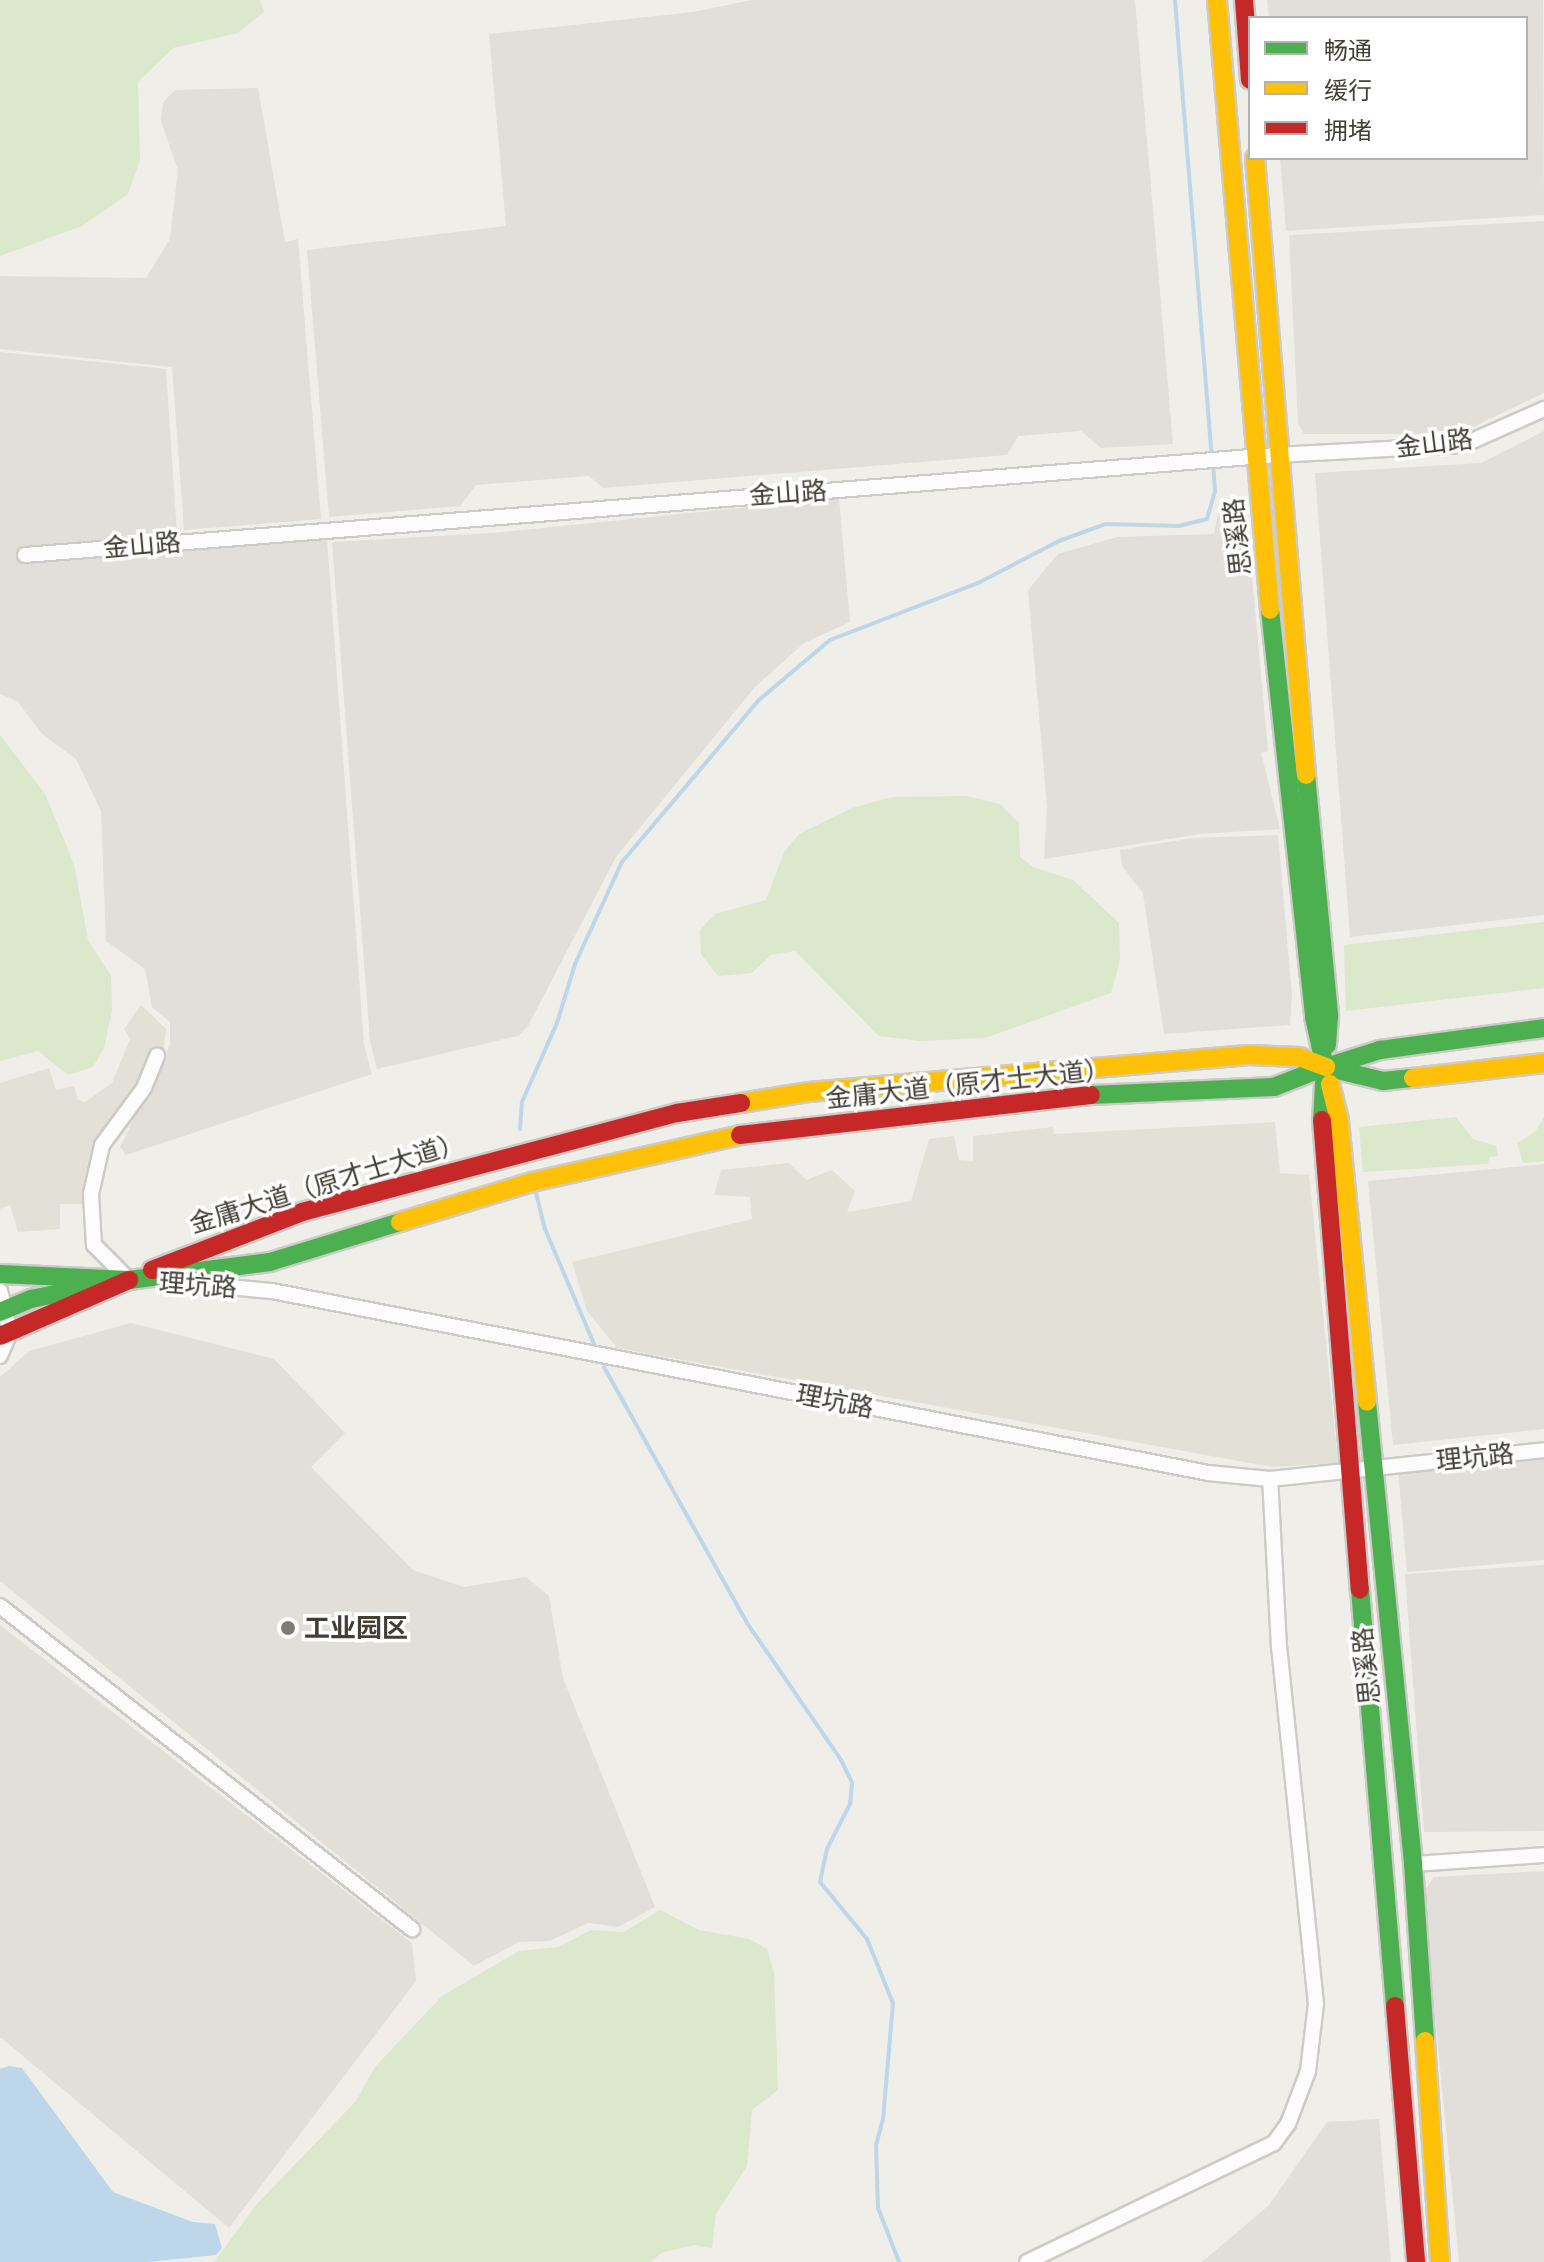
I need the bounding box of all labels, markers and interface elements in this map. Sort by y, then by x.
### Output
legend [1248,16,1528,160]
text: 畅通 [1324,33,1372,66]
text: 缓行 [1324,73,1372,106]
text: 拥堵 [1324,113,1372,146]
street label: 金山路 [1393,423,1475,463]
street label: 金山路 [748,475,828,511]
street label: 思溪路 [1217,497,1257,577]
street label: 金山路 [102,526,182,564]
street label: 金庸大道（原才士大道） [824,1054,1112,1114]
street label: 金庸大道（原才士大道） [186,1126,468,1240]
street label: 理坑路 [158,1267,238,1303]
street label: 理坑路 [794,1378,876,1424]
street label: 理坑路 [1435,1437,1515,1477]
place label: 工业园区 [304,1612,408,1644]
marker: 工业园区 [279,1619,297,1637]
street label: 思溪路 [1346,1626,1386,1706]

